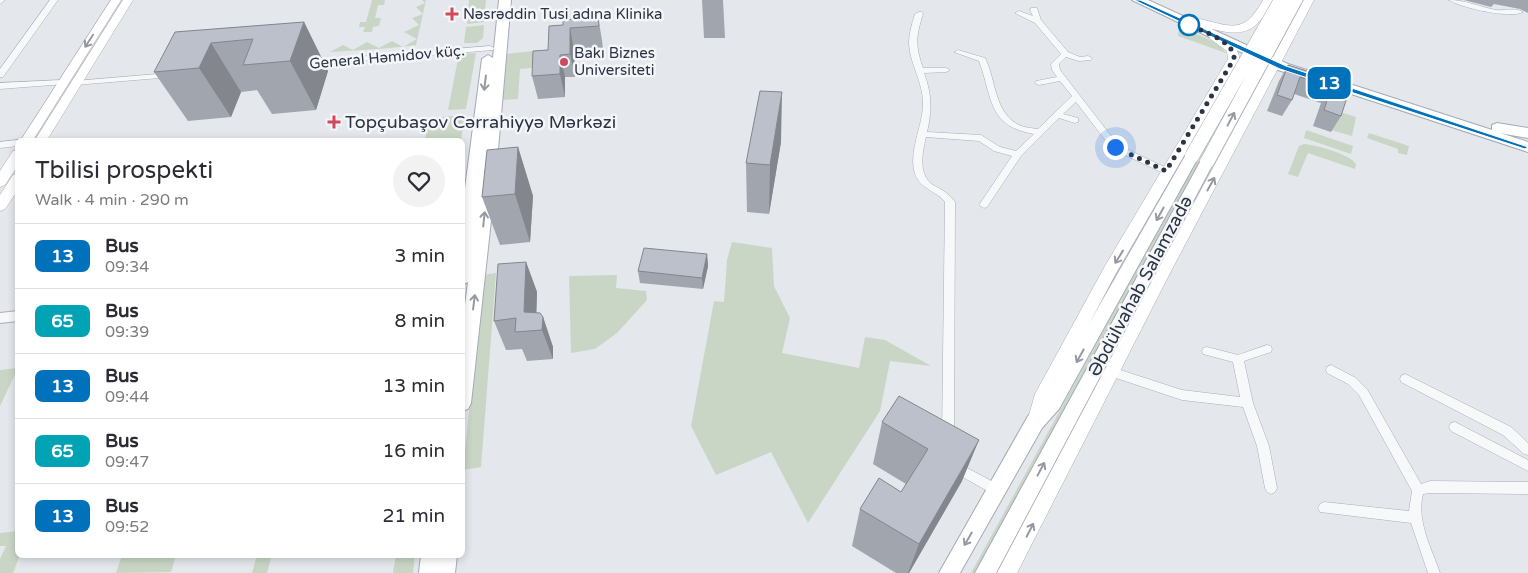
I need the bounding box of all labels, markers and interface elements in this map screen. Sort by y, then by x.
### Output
place label: Nəsrəddin Tusi adına Klinika [463,5,662,23]
marker: Nəsrəddin Tusi adına Klinika [445,7,459,21]
unlabelled marker [1178,14,1200,36]
one-way arrow [84,33,94,47]
street label: General Həmidov küç. [309,41,465,73]
place label: Bakı Biznes Universiteti [574,44,655,79]
marker: Bakı Biznes Universiteti [558,56,570,68]
line badge: 13 [1306,67,1352,99]
text: 13 [1318,72,1340,94]
one-way arrow [480,75,490,91]
place label: Topçubaşov Cərrahiyyə Mərkəzi [345,111,616,133]
one-way arrow [1226,113,1236,127]
marker: Topçubaşov Cərrahiyyə Mərkəzi [327,115,341,129]
your location [1103,135,1128,160]
button: heart [393,155,445,207]
text: Tbilisi prospekti [35,156,213,185]
one-way arrow [1206,177,1216,192]
text: Walk · 4 min · 290 m [35,190,189,210]
street label: Əbdülvahab Salamzadə [1083,192,1197,380]
one-way arrow [1154,206,1164,221]
one-way arrow [479,211,489,227]
text: Bus [105,235,139,257]
text: 13 [51,245,74,267]
text: 3 min [394,245,445,267]
one-way arrow [1113,249,1123,263]
text: 09:34 [105,257,149,277]
one-way arrow [469,294,479,310]
text: Bus [105,300,139,322]
text: 65 [51,310,74,332]
text: 8 min [394,310,445,332]
text: 09:39 [105,322,149,342]
one-way arrow [1075,348,1085,363]
text: Bus [105,365,139,387]
text: 13 [51,375,74,397]
text: 13 min [382,375,445,397]
text: 09:44 [105,387,149,407]
text: Bus [105,430,139,452]
text: 65 [51,440,74,462]
text: 16 min [382,440,445,462]
text: 09:47 [105,452,149,472]
one-way arrow [1037,462,1047,476]
text: Bus [105,495,139,517]
text: 13 [51,505,74,527]
text: 21 min [382,505,445,527]
text: 09:52 [105,517,149,537]
one-way arrow [1026,523,1035,538]
one-way arrow [963,531,973,545]

